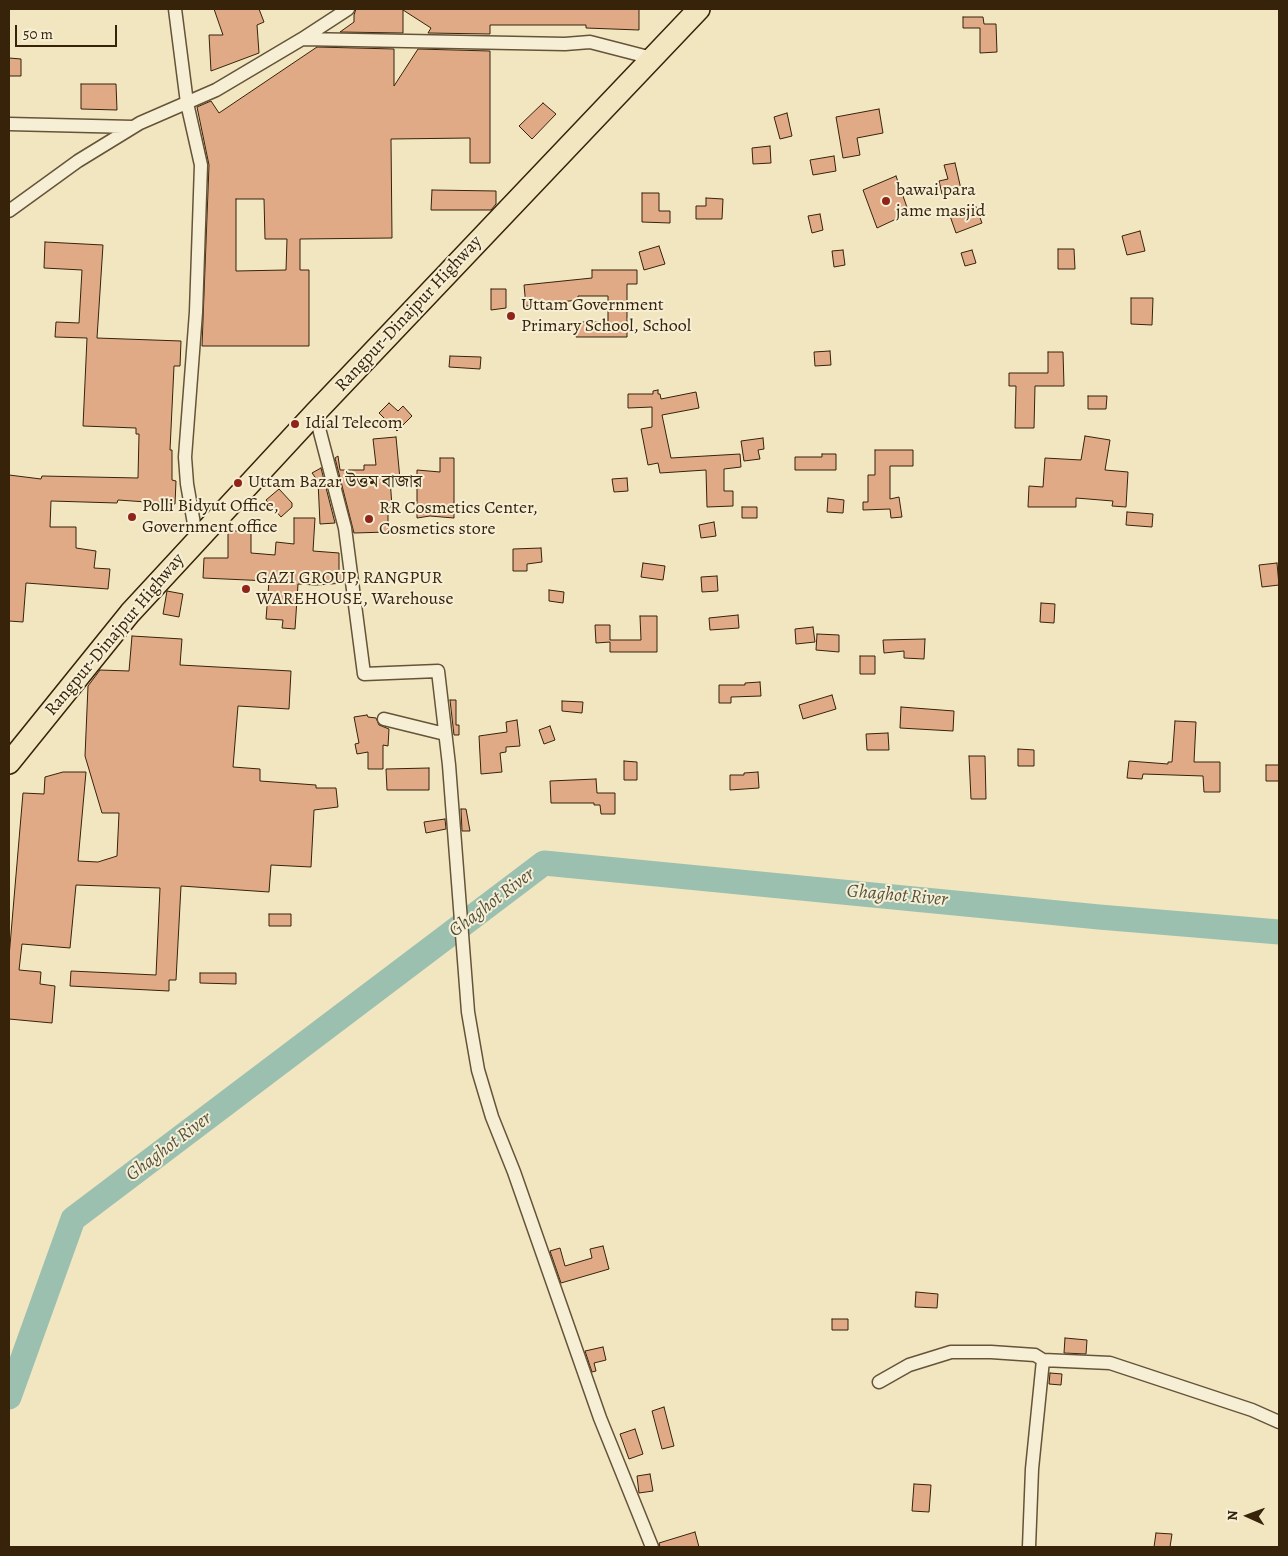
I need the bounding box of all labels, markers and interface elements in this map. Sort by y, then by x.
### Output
scale bar [18,15,120,47]
text: 50 m [23,24,53,44]
place label: bawai para jame masjid [896,180,985,222]
marker: bawai para jame masjid [880,195,892,207]
street label: Rangpur-Dinajpur Highway [331,232,487,396]
place label: Uttam Government Primary School, School [521,295,691,338]
marker: Uttam Government Primary School, School [505,310,517,322]
place label: Idial Telecom [305,413,403,435]
marker: Idial Telecom [289,418,301,430]
place label: Uttam Bazar উত্তম বাজার [248,472,422,494]
marker: Uttam Bazar উত্তম বাজার [232,477,244,489]
place label: Polli Bidyut Office, Government office [142,496,279,538]
place label: RR Cosmetics Center, Cosmetics store [379,498,538,540]
marker: Polli Bidyut Office, Government office [126,511,138,523]
marker: RR Cosmetics Center, Cosmetics store [363,513,375,525]
street label: Rangpur-Dinajpur Highway [41,549,189,721]
place label: GAZI GROUP, RANGPUR WAREHOUSE, Warehouse [256,568,454,610]
marker: GAZI GROUP, RANGPUR WAREHOUSE, Warehouse [240,583,252,595]
water label: Ghaghot River [445,863,539,943]
water label: Ghaghot River [846,880,948,912]
water label: Ghaghot River [122,1107,216,1187]
north arrow [1223,1491,1273,1541]
text: N [1223,1510,1242,1521]

